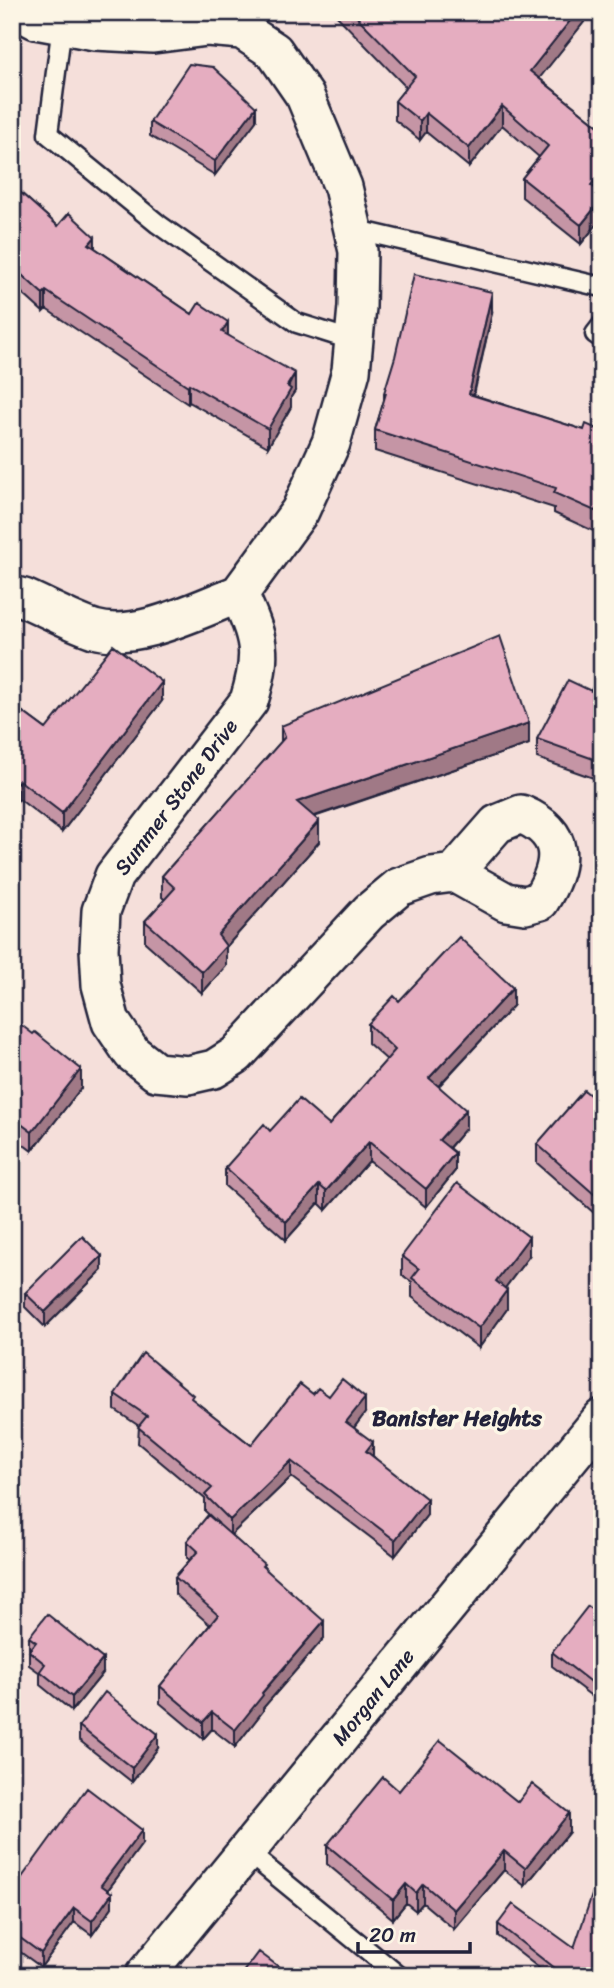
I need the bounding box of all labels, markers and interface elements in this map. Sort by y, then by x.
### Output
street label: Summer Stone Drive [104,710,248,884]
district label: Banister Heights [372,1398,542,1439]
street label: Morgan Lane [321,1640,425,1754]
scale bar [358,1911,470,1955]
text: 20 m [369,1916,416,1954]

